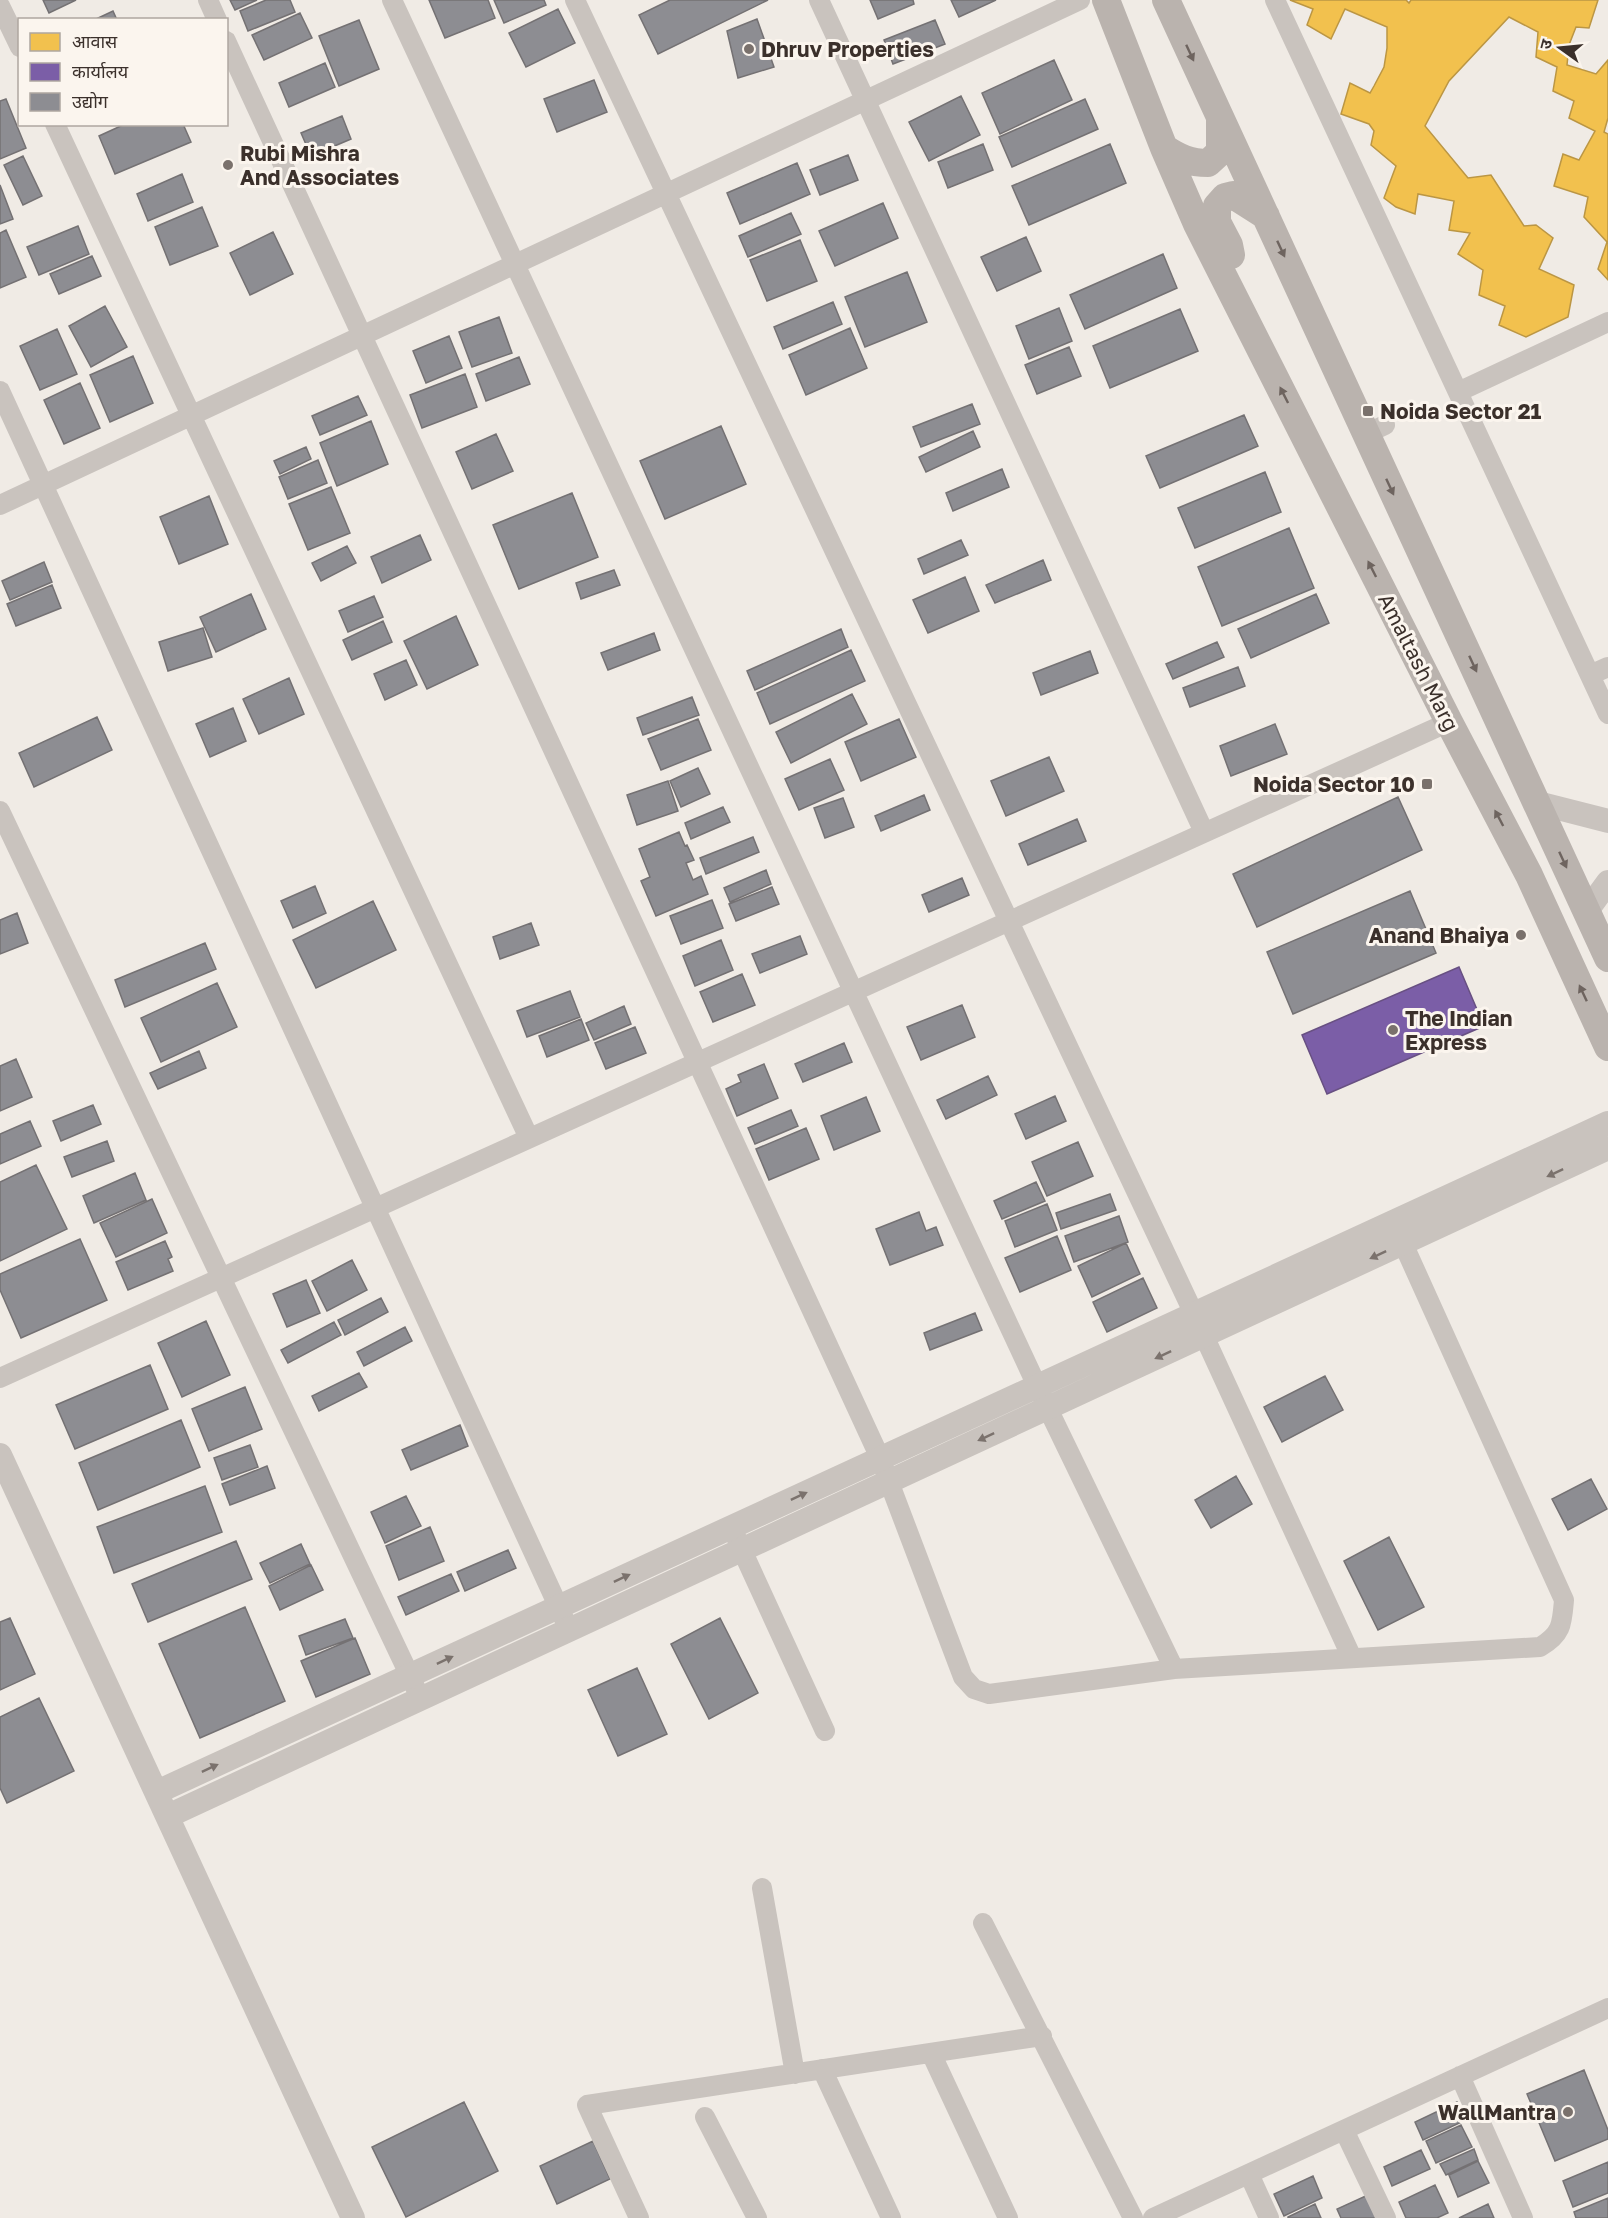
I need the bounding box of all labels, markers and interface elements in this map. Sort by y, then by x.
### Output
legend [18,18,228,126]
north arrow [1530,18,1590,78]
text: आवास [72,30,118,52]
place label: Dhruv Properties [761,36,934,62]
text: उ [1535,36,1557,51]
marker: Dhruv Properties [742,42,756,56]
one-way arrow [1185,45,1195,63]
text: कार्यालय [72,60,129,82]
text: उद्योग [72,90,109,112]
place label: Rubi Mishra And Associates [240,140,399,190]
marker: Rubi Mishra And Associates [221,158,235,172]
one-way arrow [1276,241,1286,259]
one-way arrow [1279,387,1289,404]
place label: Noida Sector 21 [1380,398,1541,424]
marker: Noida Sector 21 [1361,404,1375,418]
one-way arrow [1386,479,1395,496]
one-way arrow [1367,561,1377,578]
street label: Amaltash Marg [1373,589,1465,735]
one-way arrow [1468,655,1478,673]
place label: Noida Sector 10 [1253,771,1415,797]
marker: Noida Sector 10 [1420,777,1434,791]
one-way arrow [1494,809,1504,826]
one-way arrow [1558,852,1567,869]
place label: Anand Bhaiya [1369,922,1509,948]
marker: Anand Bhaiya [1514,928,1528,942]
one-way arrow [1579,985,1588,1002]
place label: The Indian Express [1405,1005,1512,1055]
marker: The Indian Express [1386,1023,1400,1037]
one-way arrow [1545,1168,1563,1178]
one-way arrow [1370,1251,1387,1260]
one-way arrow [1155,1350,1172,1359]
one-way arrow [978,1432,995,1441]
one-way arrow [790,1492,807,1501]
one-way arrow [613,1573,631,1583]
one-way arrow [436,1655,453,1664]
one-way arrow [202,1763,219,1772]
place label: WallMantra [1438,2099,1556,2125]
marker: WallMantra [1561,2105,1575,2119]

